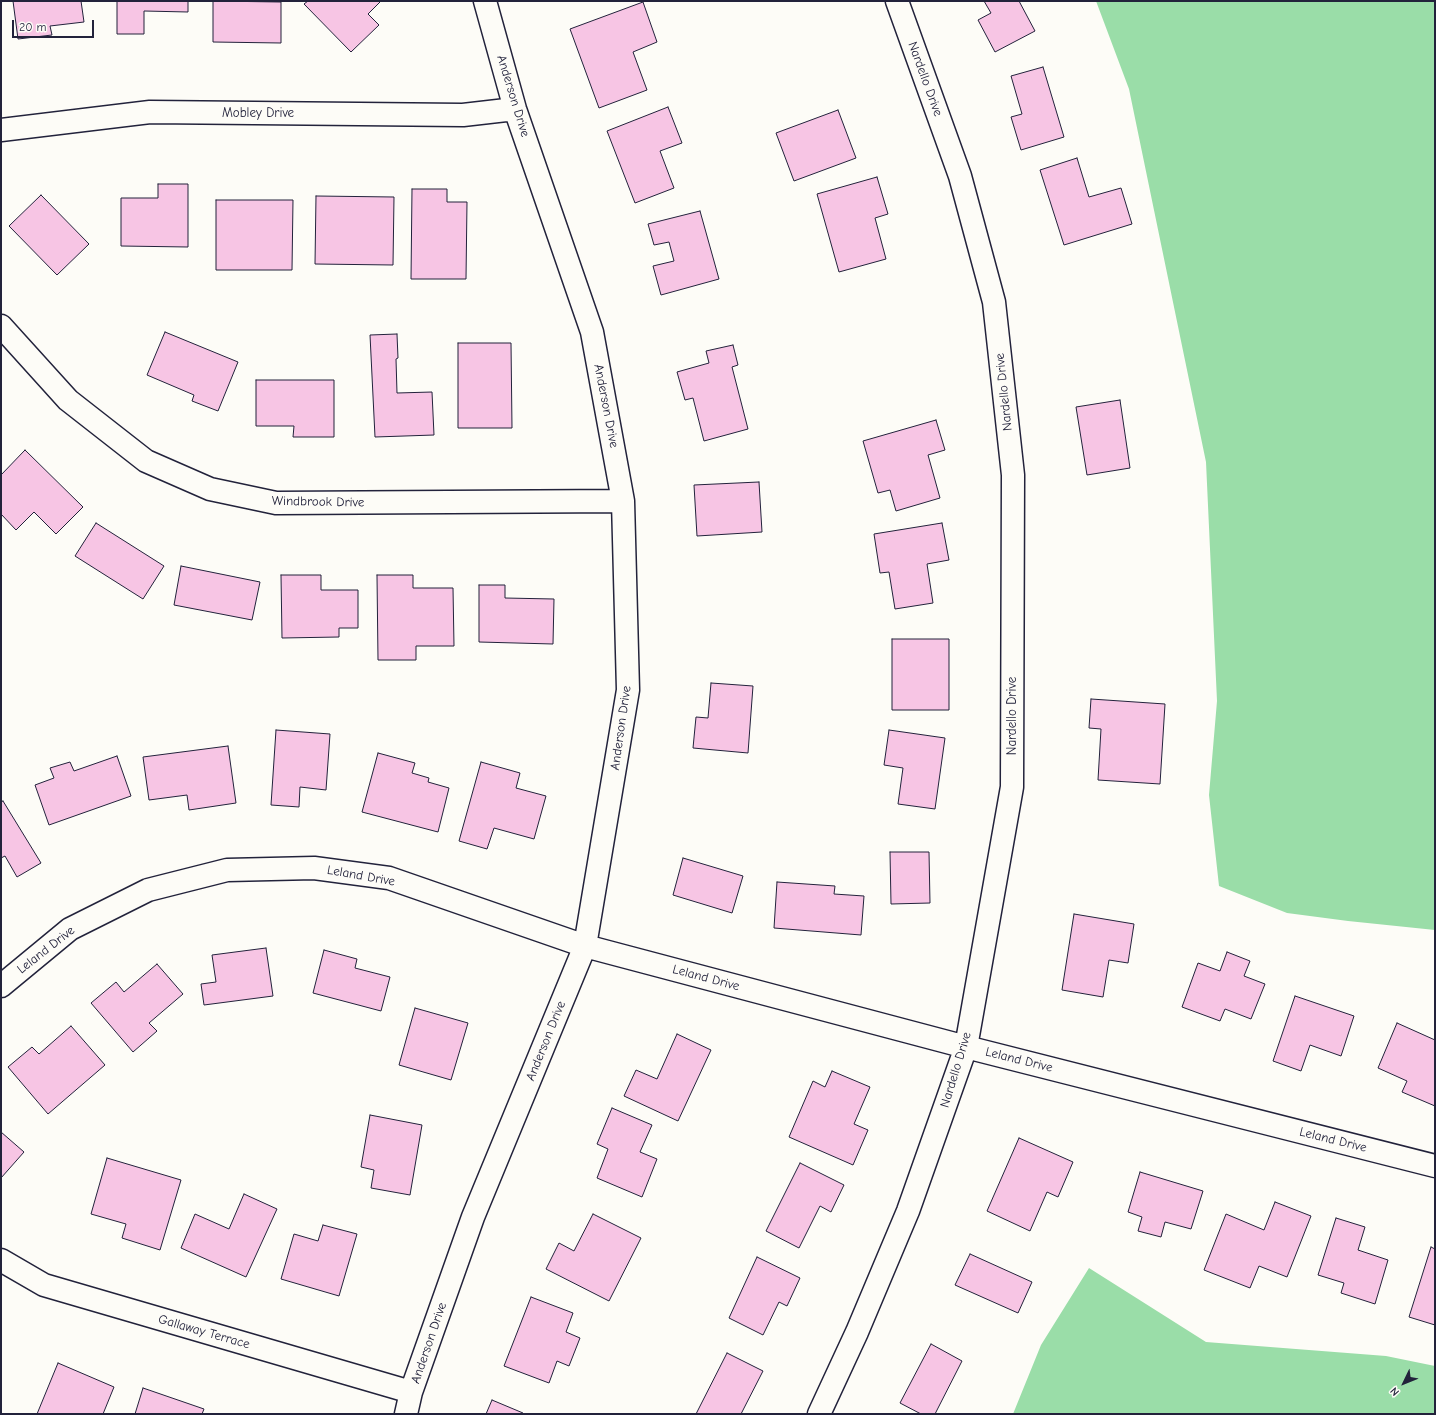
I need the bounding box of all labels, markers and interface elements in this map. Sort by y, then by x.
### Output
scale bar [14,12,96,38]
text: 20 m [19,20,47,34]
street label: Nardello Drive [904,40,946,118]
street label: Anderson Drive [493,53,533,139]
street label: Mobley Drive [222,105,294,121]
street label: Nardello Drive [992,352,1016,432]
street label: Anderson Drive [590,363,622,449]
street label: Windbrook Drive [272,493,364,511]
street label: Nardello Drive [1004,677,1020,755]
street label: Anderson Drive [607,685,635,771]
street label: Leland Drive [326,862,396,890]
street label: Leland Drive [14,923,78,977]
street label: Leland Drive [671,962,741,994]
street label: Anderson Drive [523,999,569,1083]
street label: Nardello Drive [937,1030,975,1110]
street label: Leland Drive [984,1044,1054,1076]
street label: Leland Drive [1298,1124,1368,1156]
street label: Anderson Drive [408,1300,450,1386]
street label: Gallaway Terrace [156,1311,252,1353]
north arrow [1384,1363,1424,1403]
text: N [1388,1384,1402,1399]

